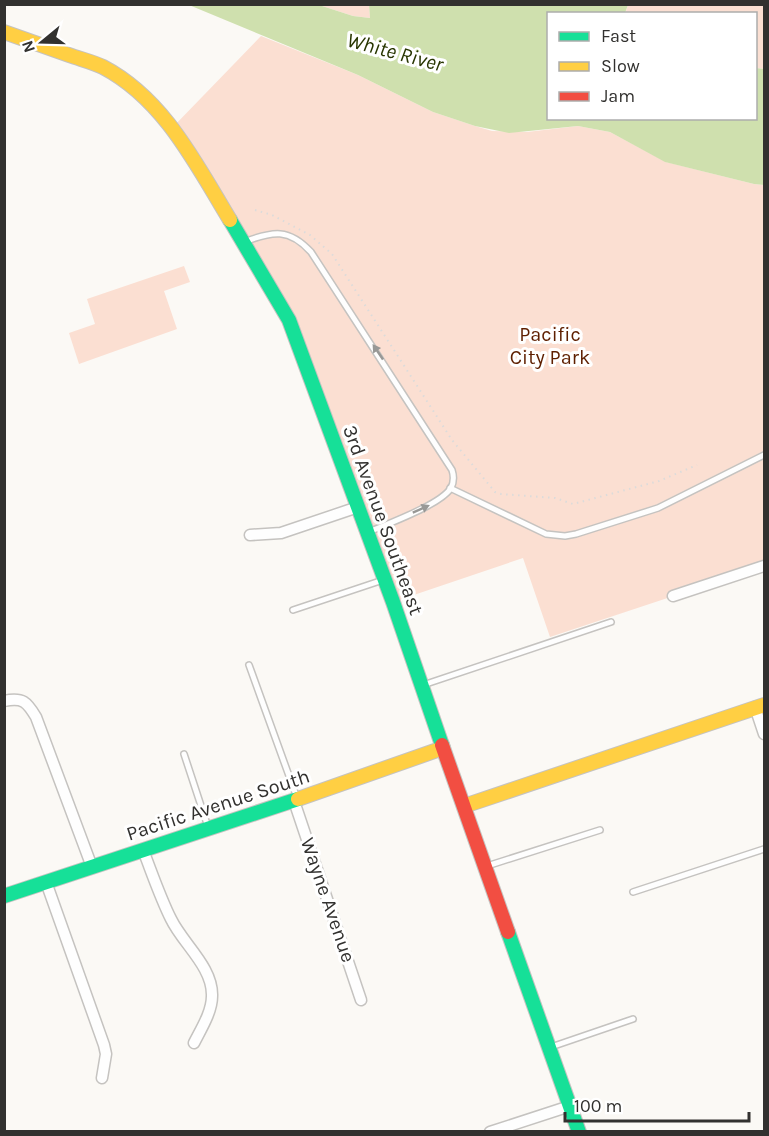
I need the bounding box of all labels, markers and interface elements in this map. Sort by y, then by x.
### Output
north arrow [12,12,72,72]
legend [547,12,757,120]
text: Fast [601,25,636,47]
water label: White River [344,28,447,77]
text: N [17,38,39,55]
text: Slow [601,55,640,77]
text: Jam [601,85,635,107]
park label: Pacific City Park [510,323,590,369]
one-way arrow [372,344,383,360]
street label: 3rd Avenue Southeast [338,422,428,618]
one-way arrow [412,504,429,513]
street label: Pacific Avenue South [123,764,313,846]
street label: Wayne Avenue [296,835,360,965]
scale bar [565,1085,750,1123]
text: 100 m [574,1095,622,1117]

